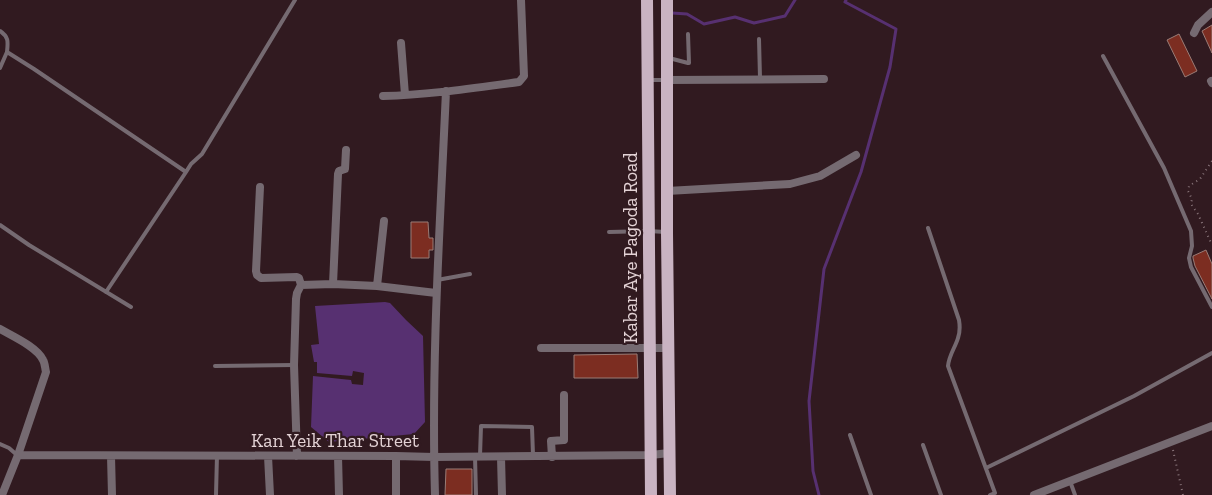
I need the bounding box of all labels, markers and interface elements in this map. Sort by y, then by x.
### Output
street label: Kabar Aye Pagoda Road [619,152,642,344]
street label: Kan Yeik Thar Street [251,429,419,452]

